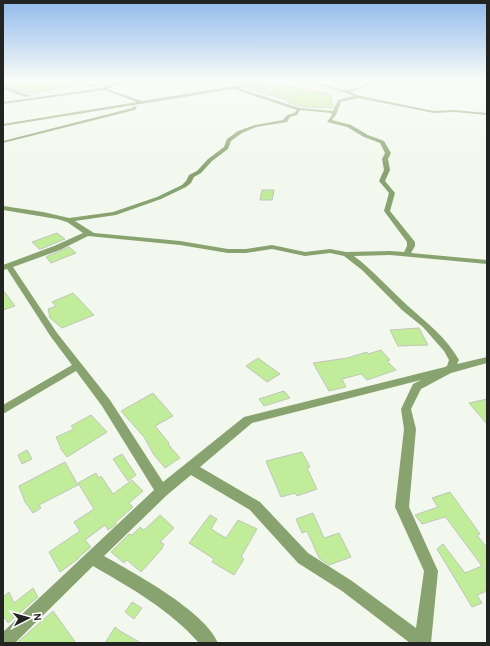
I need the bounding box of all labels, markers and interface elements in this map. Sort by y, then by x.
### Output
north arrow [8,598,48,638]
text: N [31,612,44,622]

